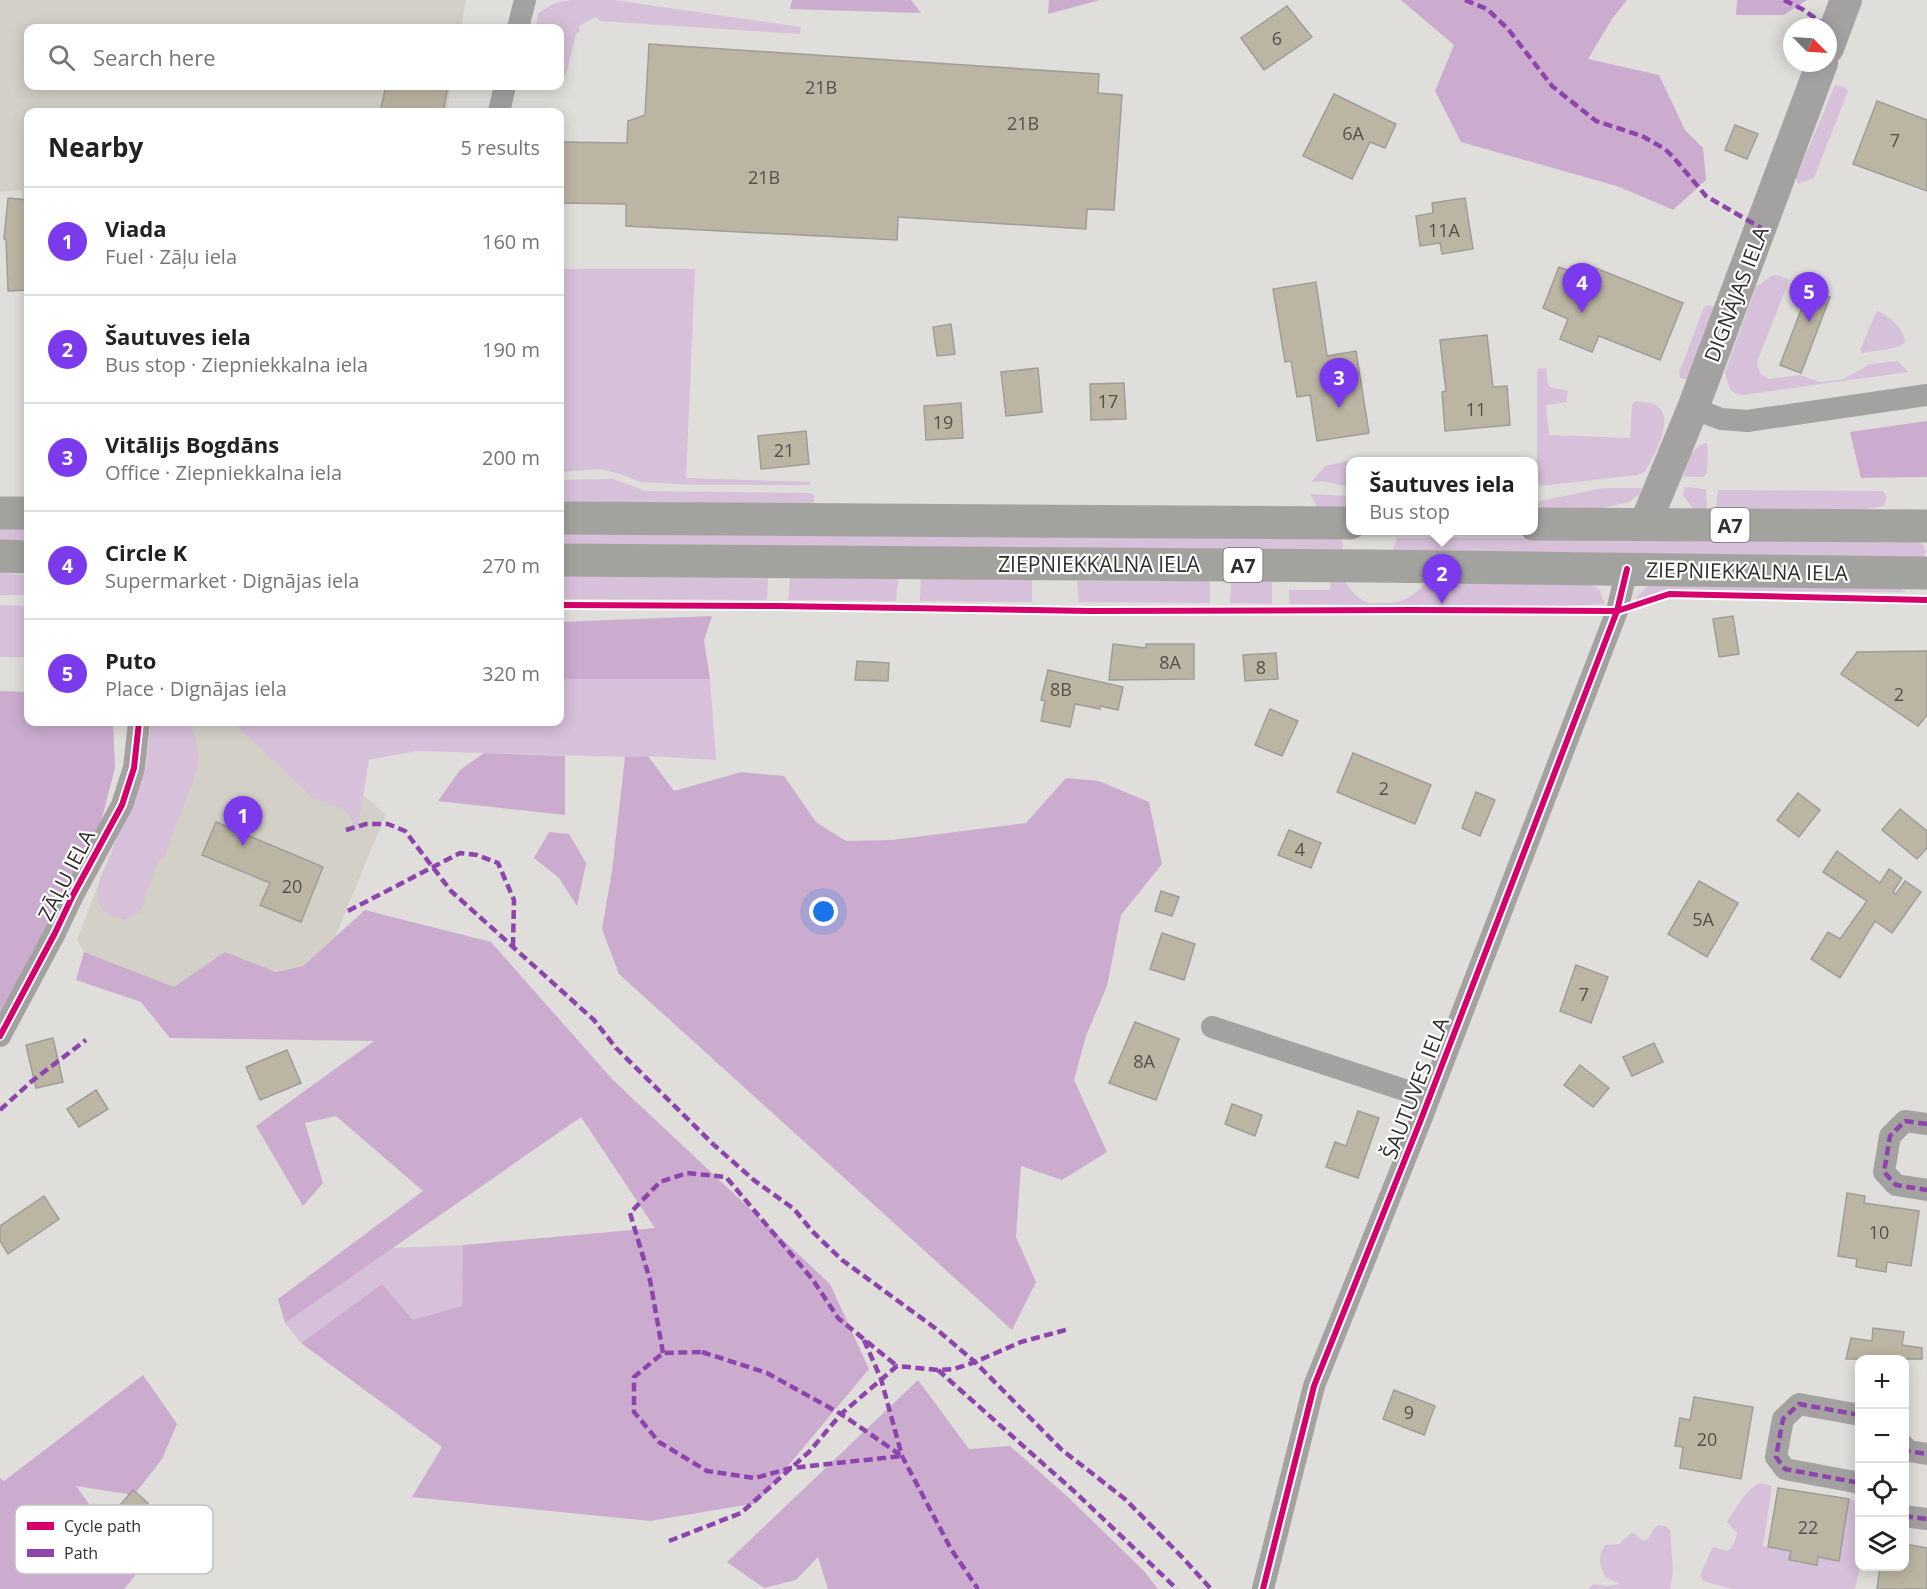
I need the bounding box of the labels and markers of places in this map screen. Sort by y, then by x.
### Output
pin: 4 [1562,264,1602,313]
pin: 5 [1790,272,1828,322]
pin: 3 [1320,358,1358,408]
pin: 2 [1422,554,1462,604]
pin: 1 [224,796,262,846]

